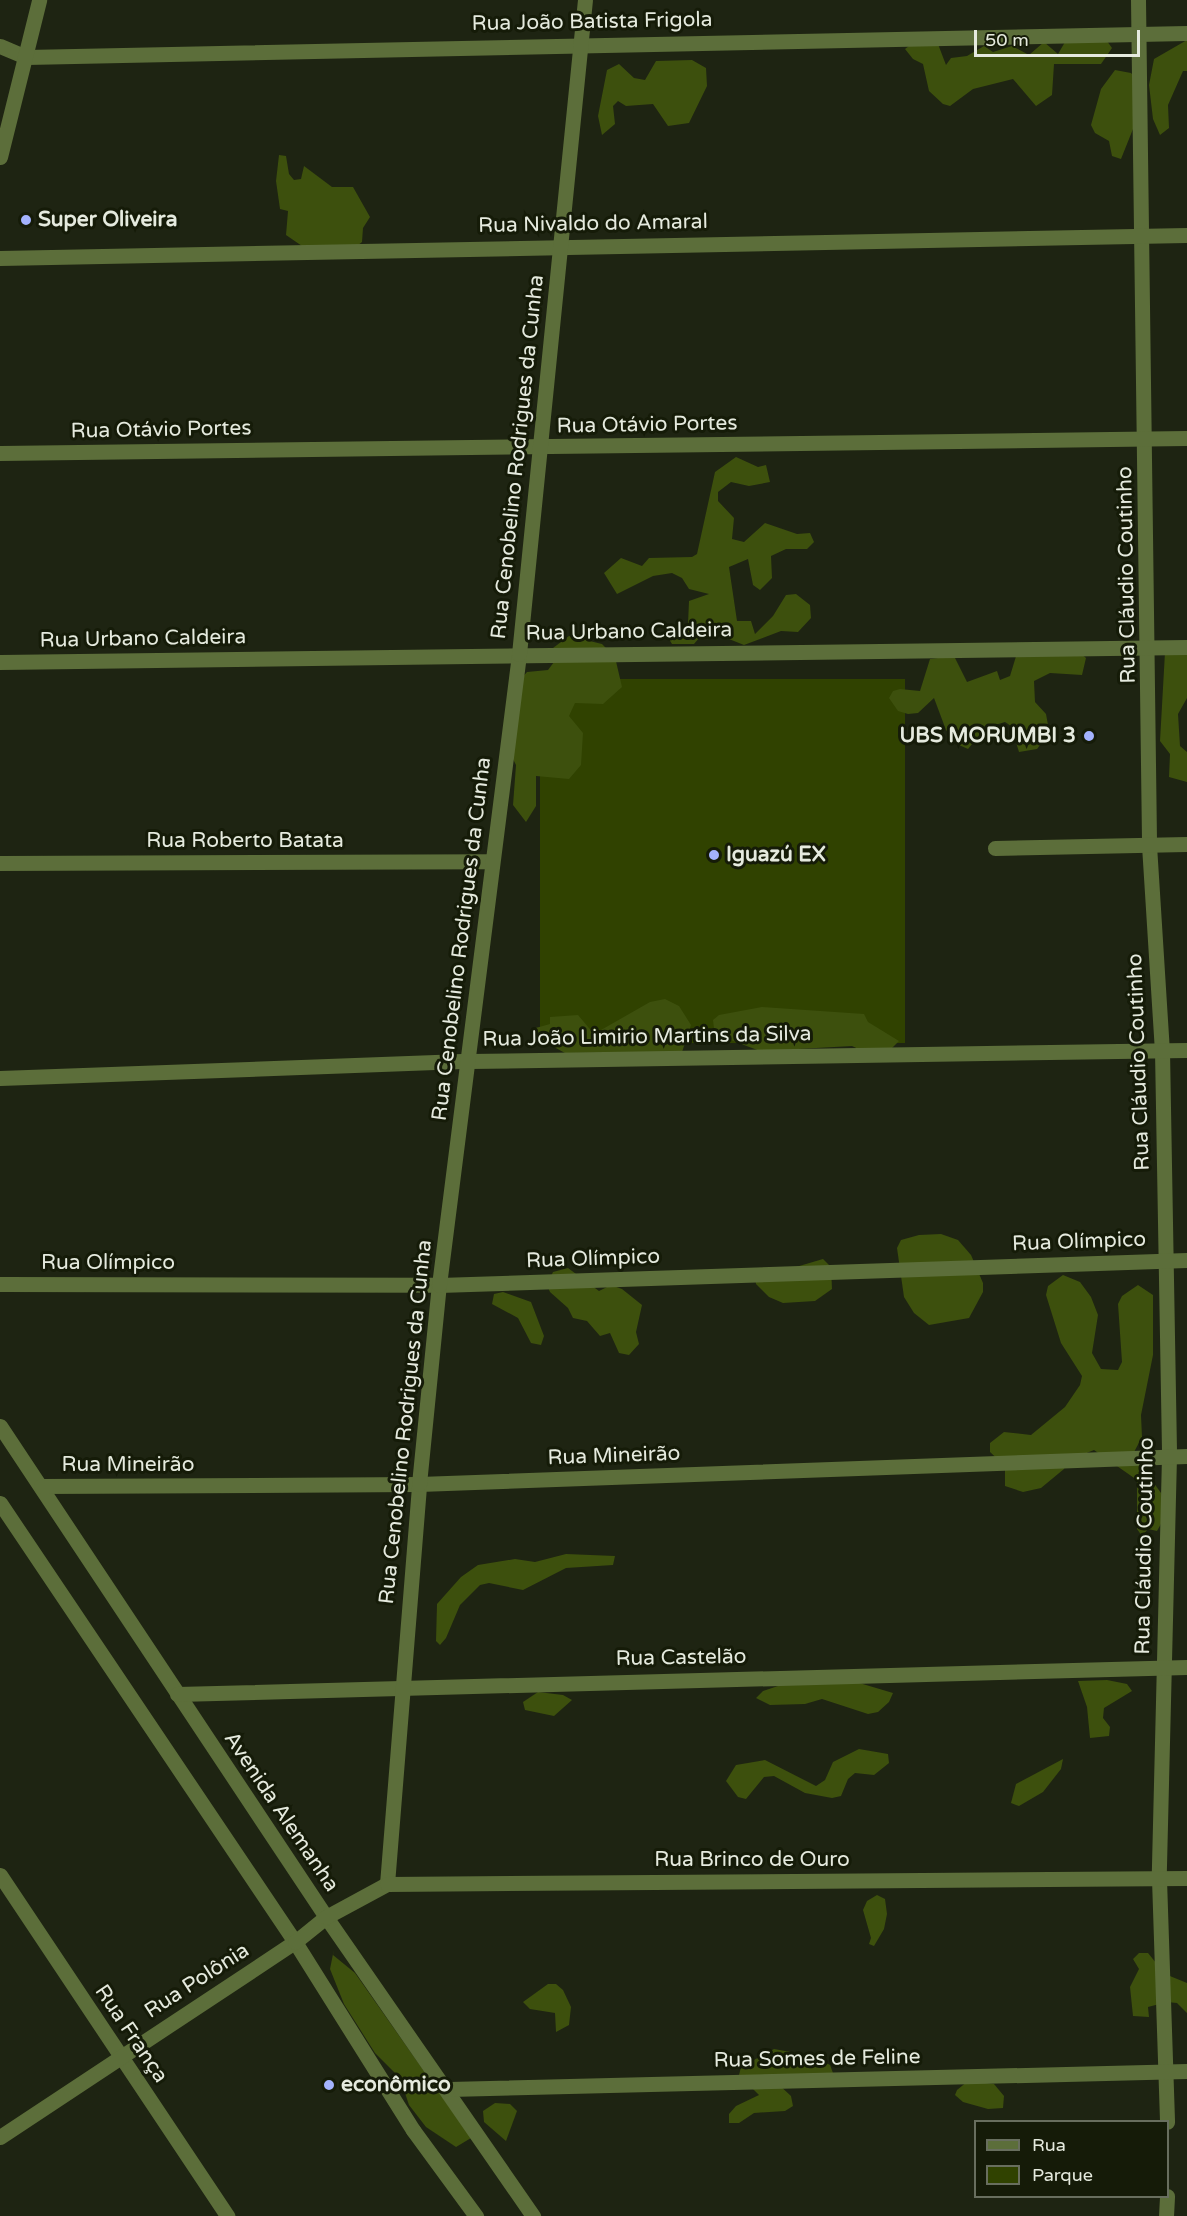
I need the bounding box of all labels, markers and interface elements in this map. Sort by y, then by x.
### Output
street label: Rua João Batista Frigola [471,7,713,37]
scale bar [977,18,1144,56]
text: 50 m [985,29,1029,51]
place label: Super Oliveira [38,207,177,233]
street label: Rua Nivaldo do Amaral [478,209,708,239]
marker: Super Oliveira [19,213,33,227]
street label: Rua Cenobelino Rodrigues da Cunha [486,274,550,640]
street label: Rua Otávio Portes [556,411,738,439]
street label: Rua Otávio Portes [70,416,252,444]
street label: Rua Cláudio Coutinho [1113,466,1141,684]
street label: Rua Urbano Caldeira [526,618,732,646]
street label: Rua Urbano Caldeira [40,625,246,653]
place label: UBS MORUMBI 3 [899,723,1076,749]
marker: UBS MORUMBI 3 [1080,727,1098,745]
street label: Rua Cenobelino Rodrigues da Cunha [427,756,497,1122]
street label: Rua Roberto Batata [146,828,344,854]
place label: Iguazú EX [726,842,826,868]
marker: Iguazú EX [707,848,721,862]
street label: Rua Cláudio Coutinho [1123,953,1155,1171]
street label: Rua João Limirio Martins da Silva [482,1022,812,1052]
street label: Rua Olímpico [1012,1227,1146,1257]
street label: Rua Cenobelino Rodrigues da Cunha [374,1239,438,1605]
street label: Rua Olímpico [526,1244,660,1274]
street label: Rua Olímpico [41,1250,175,1276]
street label: Rua Cláudio Coutinho [1131,1437,1159,1655]
street label: Rua Mineirão [547,1441,681,1471]
street label: Rua Mineirão [62,1452,194,1478]
street label: Rua Castelão [615,1644,747,1672]
street label: Avenida Alemanha [218,1727,344,1897]
street label: Rua Brinco de Ouro [654,1847,850,1873]
street label: Rua Polônia [140,1938,254,2024]
street label: Rua França [89,1980,173,2088]
street label: Rua Somes de Feline [713,2045,921,2073]
place label: econômico [341,2072,451,2098]
marker: econômico [322,2078,336,2092]
legend [974,2120,1169,2198]
text: Rua [1032,2134,1066,2156]
text: Parque [1032,2164,1093,2186]

